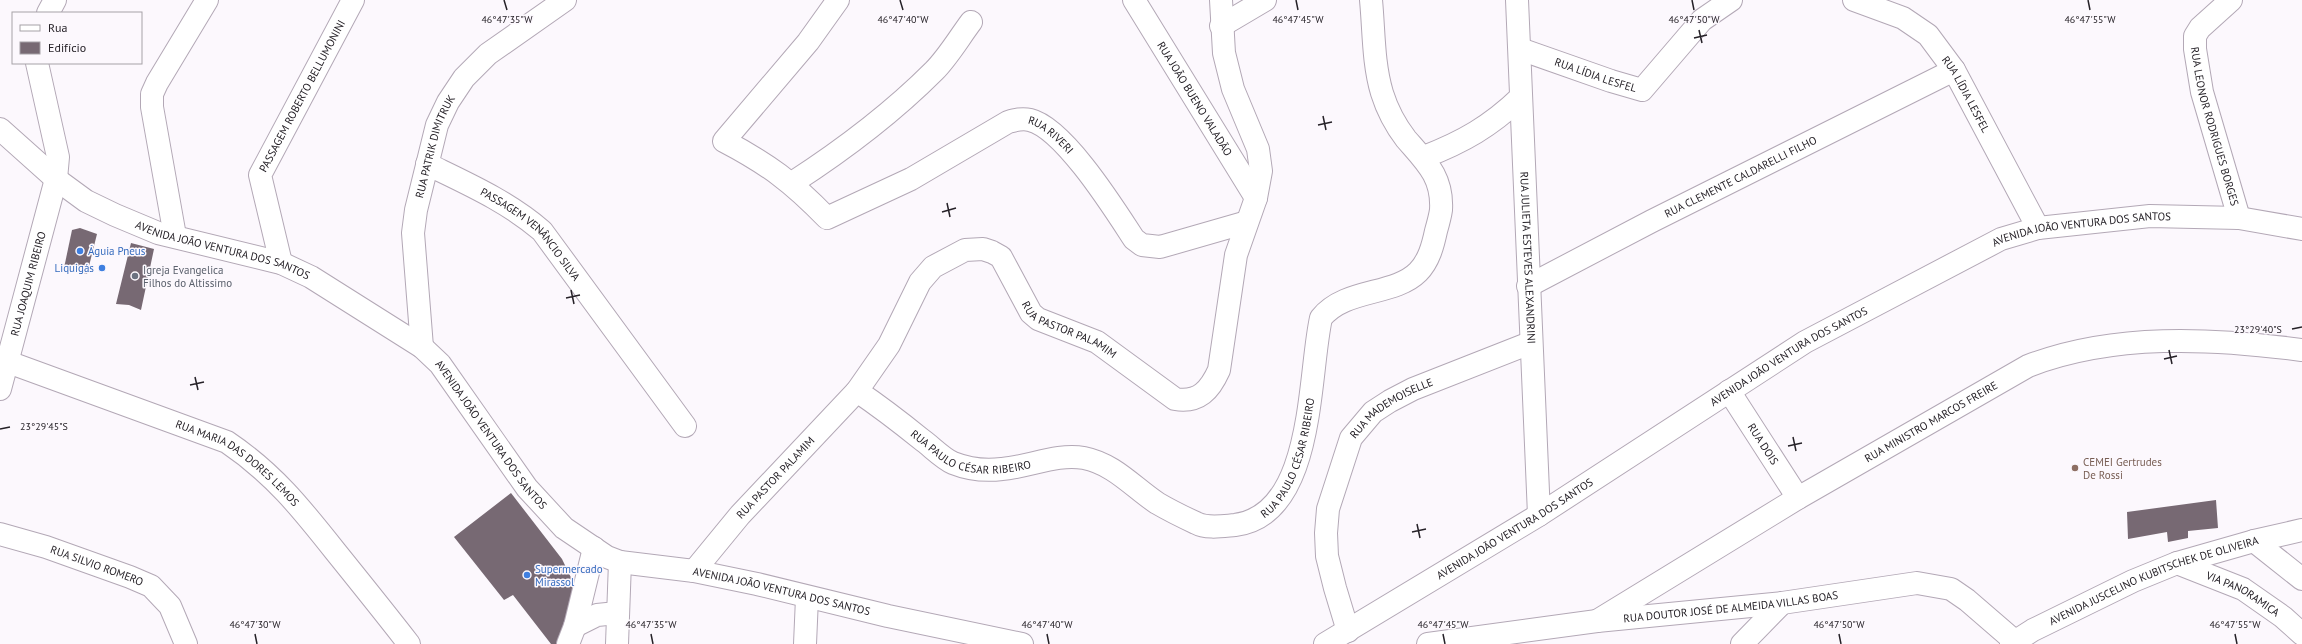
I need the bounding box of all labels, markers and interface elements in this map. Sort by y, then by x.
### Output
legend [12,12,142,64]
text: 46°47'35"W [481,13,533,26]
text: 46°47'40"W [877,13,929,26]
text: 46°47'45"W [1272,13,1324,26]
text: 46°47'50"W [1668,13,1720,26]
text: 46°47'55"W [2064,13,2116,26]
street label: PASSAGEM ROBERTO BELLUMONINI [256,17,348,174]
text: Rua [48,20,67,35]
street label: RUA JOÃO BUENO VALADÃO [1154,39,1235,159]
text: Edifício [48,40,86,55]
street label: RUA LEONOR RODRIGUES BORGES [2188,46,2242,207]
street label: RUA LÍDIA LESFEL [1939,53,1993,135]
street label: RUA LÍDIA LESFEL [1553,55,1639,95]
street label: RUA PATRIK DIMITRUK [412,92,458,200]
street label: RUA RIVERI [1027,113,1077,157]
street label: RUA CLEMENTE CALDARELLI FILHO [1662,133,1819,221]
street label: RUA JULIETA ESTEVES ALEXANDRINI [1517,171,1539,344]
street label: PASSAGEM VENÂNCIO SILVA [478,185,583,284]
street label: AVENIDA JOÃO VENTURA DOS SANTOS [1989,209,2171,250]
street label: AVENIDA JOÃO VENTURA DOS SANTOS [133,217,312,283]
street label: RUA JOAQUIM RIBEIRO [7,230,49,338]
place label: Águia Pneus [88,244,146,258]
marker: Águia Pneus [75,246,85,256]
place label: Liquigás [55,261,94,275]
marker: Liquigás [97,263,107,273]
place label: Igreja Evangelica Filhos do Altissimo [143,263,232,290]
marker: Igreja Evangelica Filhos do Altissimo [130,271,140,281]
street label: RUA PASTOR PALAMIM [1019,299,1119,361]
street label: AVENIDA JOÃO VENTURA DOS SANTOS [1707,303,1870,409]
text: 23°29'40"S [2234,323,2282,336]
street label: AVENIDA JOÃO VENTURA DOS SANTOS [433,356,550,512]
street label: RUA MADEMOISELLE [1347,375,1435,441]
street label: RUA MINISTRO MARCOS FREIRE [1862,378,2000,465]
street label: RUA PAULO CÉSAR RIBEIRO [1258,397,1317,521]
street label: RUA MARIA DAS DORES LEMOS [174,417,302,509]
text: 23°29'45"S [20,420,68,433]
street label: RUA DOIS [1745,421,1782,467]
street label: RUA PAULO CÉSAR RIBEIRO [908,427,1032,477]
street label: RUA PASTOR PALAMIM [733,434,817,521]
place label: CEMEI Gertrudes De Rossi [2083,455,2162,482]
marker: CEMEI Gertrudes De Rossi [2070,463,2080,473]
street label: AVENIDA JOÃO VENTURA DOS SANTOS [1434,475,1596,582]
street label: AVENIDA JUSCELINO KUBITSCHEK DE OLIVEIRA [2047,533,2260,628]
street label: RUA SILVIO ROMERO [49,542,146,589]
place label: Supermercado Mirassol [535,562,603,589]
street label: AVENIDA JOÃO VENTURA DOS SANTOS [692,564,872,618]
street label: VIA PANORAMICA [2203,568,2283,620]
marker: Supermercado Mirassol [522,570,532,580]
street label: RUA DOUTOR JOSÉ DE ALMEIDA VILLAS BOAS [1623,588,1839,625]
text: 46°47'30"W [229,618,281,631]
text: 46°47'35"W [625,618,677,631]
text: 46°47'40"W [1021,618,1073,631]
text: 46°47'45"W [1417,618,1469,631]
text: 46°47'50"W [1813,618,1865,631]
text: 46°47'55"W [2209,618,2261,631]

